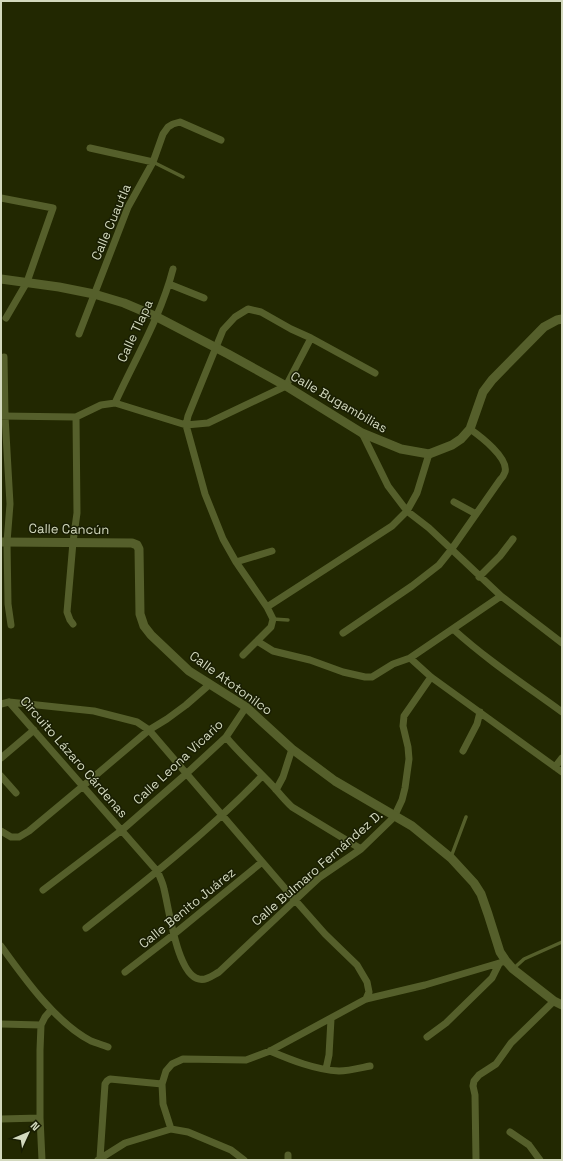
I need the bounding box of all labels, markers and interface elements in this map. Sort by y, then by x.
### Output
street label: Calle Cuautla [87,181,135,263]
street label: Calle Tlapa [113,297,157,365]
street label: Calle Bugambilias [288,367,391,437]
street label: Calle Cancún [28,520,110,538]
street label: Calle Atotonilco [186,647,276,719]
street label: Circuito Lázaro Cárdenas [16,693,132,822]
street label: Calle Leona Vicario [129,716,227,808]
street label: Calle Bulmaro Fernández D. [248,806,386,930]
street label: Calle Benito Juárez [135,864,239,952]
north arrow [8,1113,48,1153]
text: N [28,1119,43,1134]

